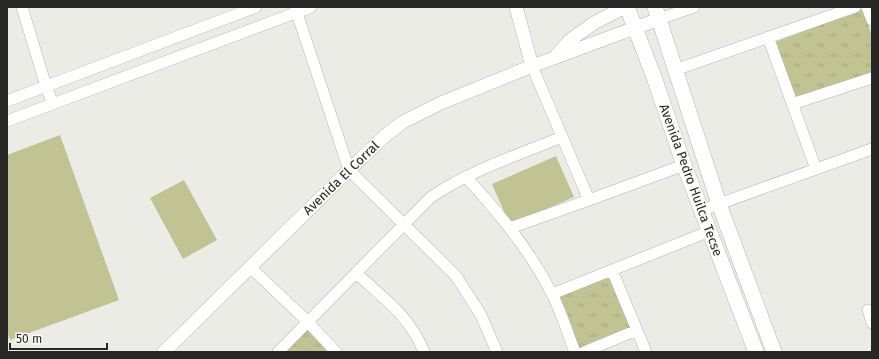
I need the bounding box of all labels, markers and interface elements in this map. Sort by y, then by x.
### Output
street label: Avenida Pedro Huilca Tecse [656,102,726,258]
street label: Avenida El Corral [300,138,382,218]
scale bar [10,325,107,351]
text: 50 m [16,332,42,346]

